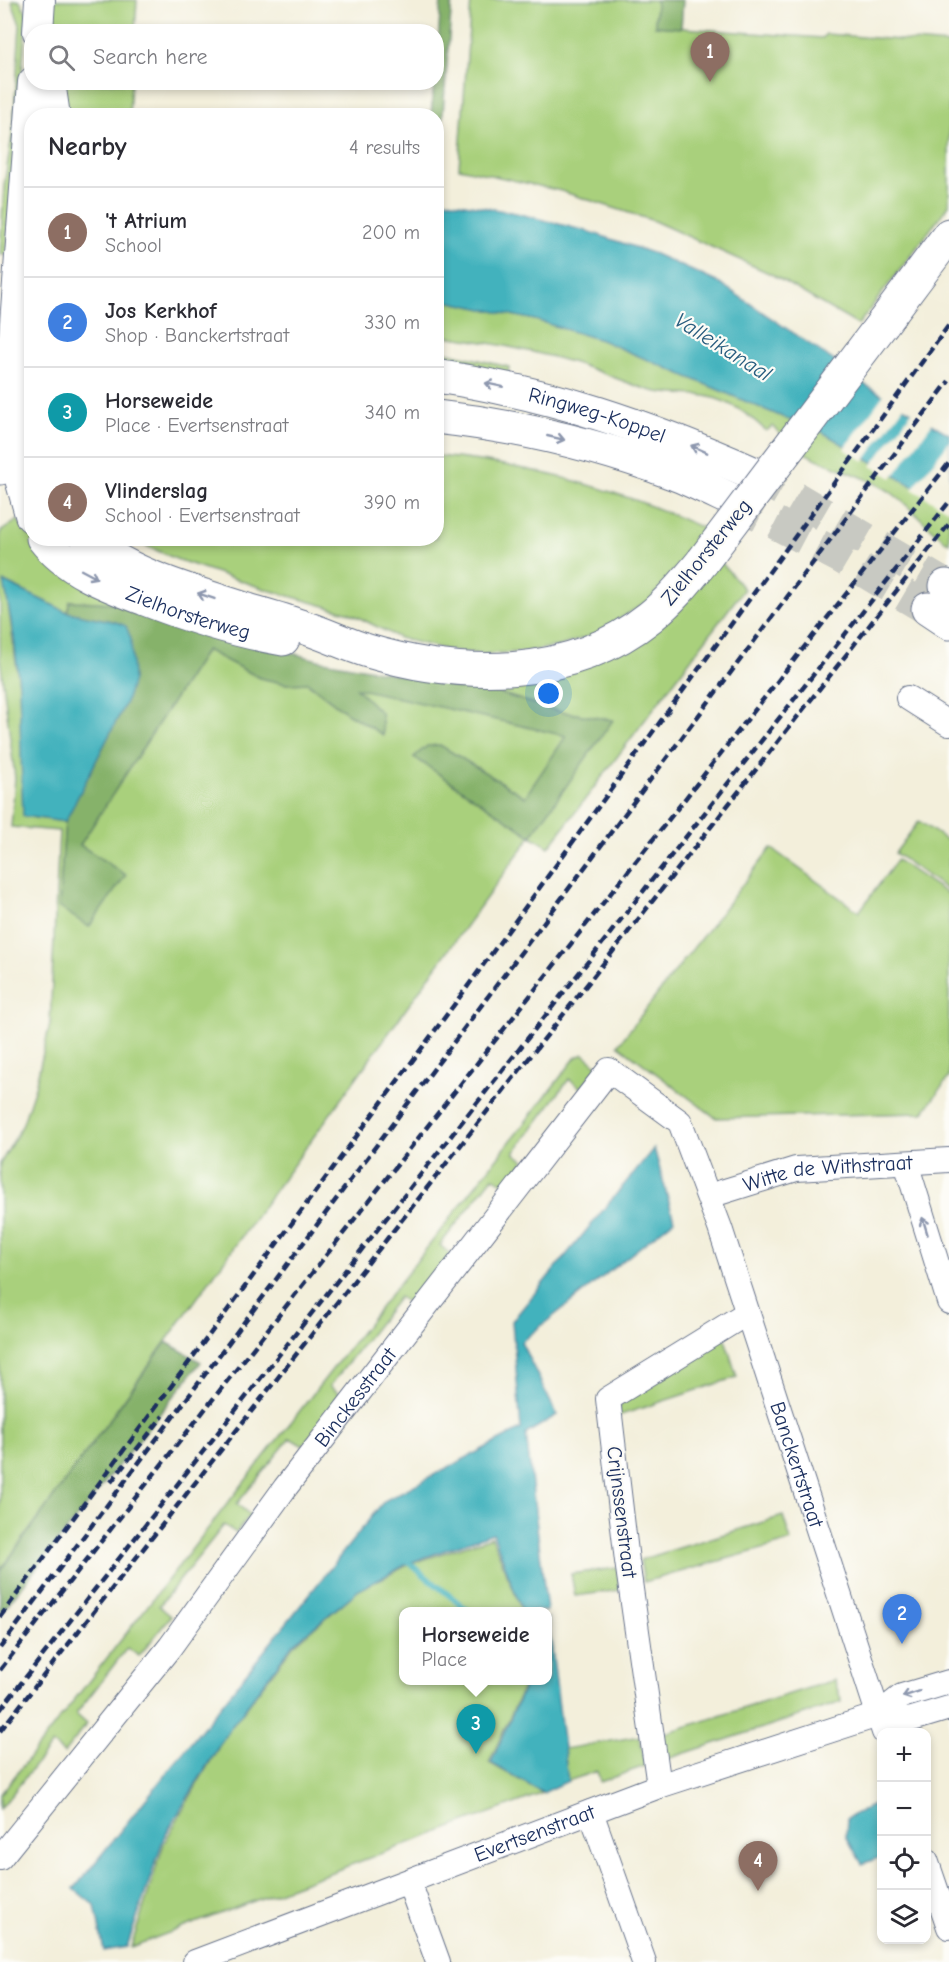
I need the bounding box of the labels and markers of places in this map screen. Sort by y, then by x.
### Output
pin: 1 [690,32,730,82]
pin: 2 [882,1594,922,1644]
pin: 3 [456,1704,496,1754]
pin: 4 [738,1842,777,1891]

